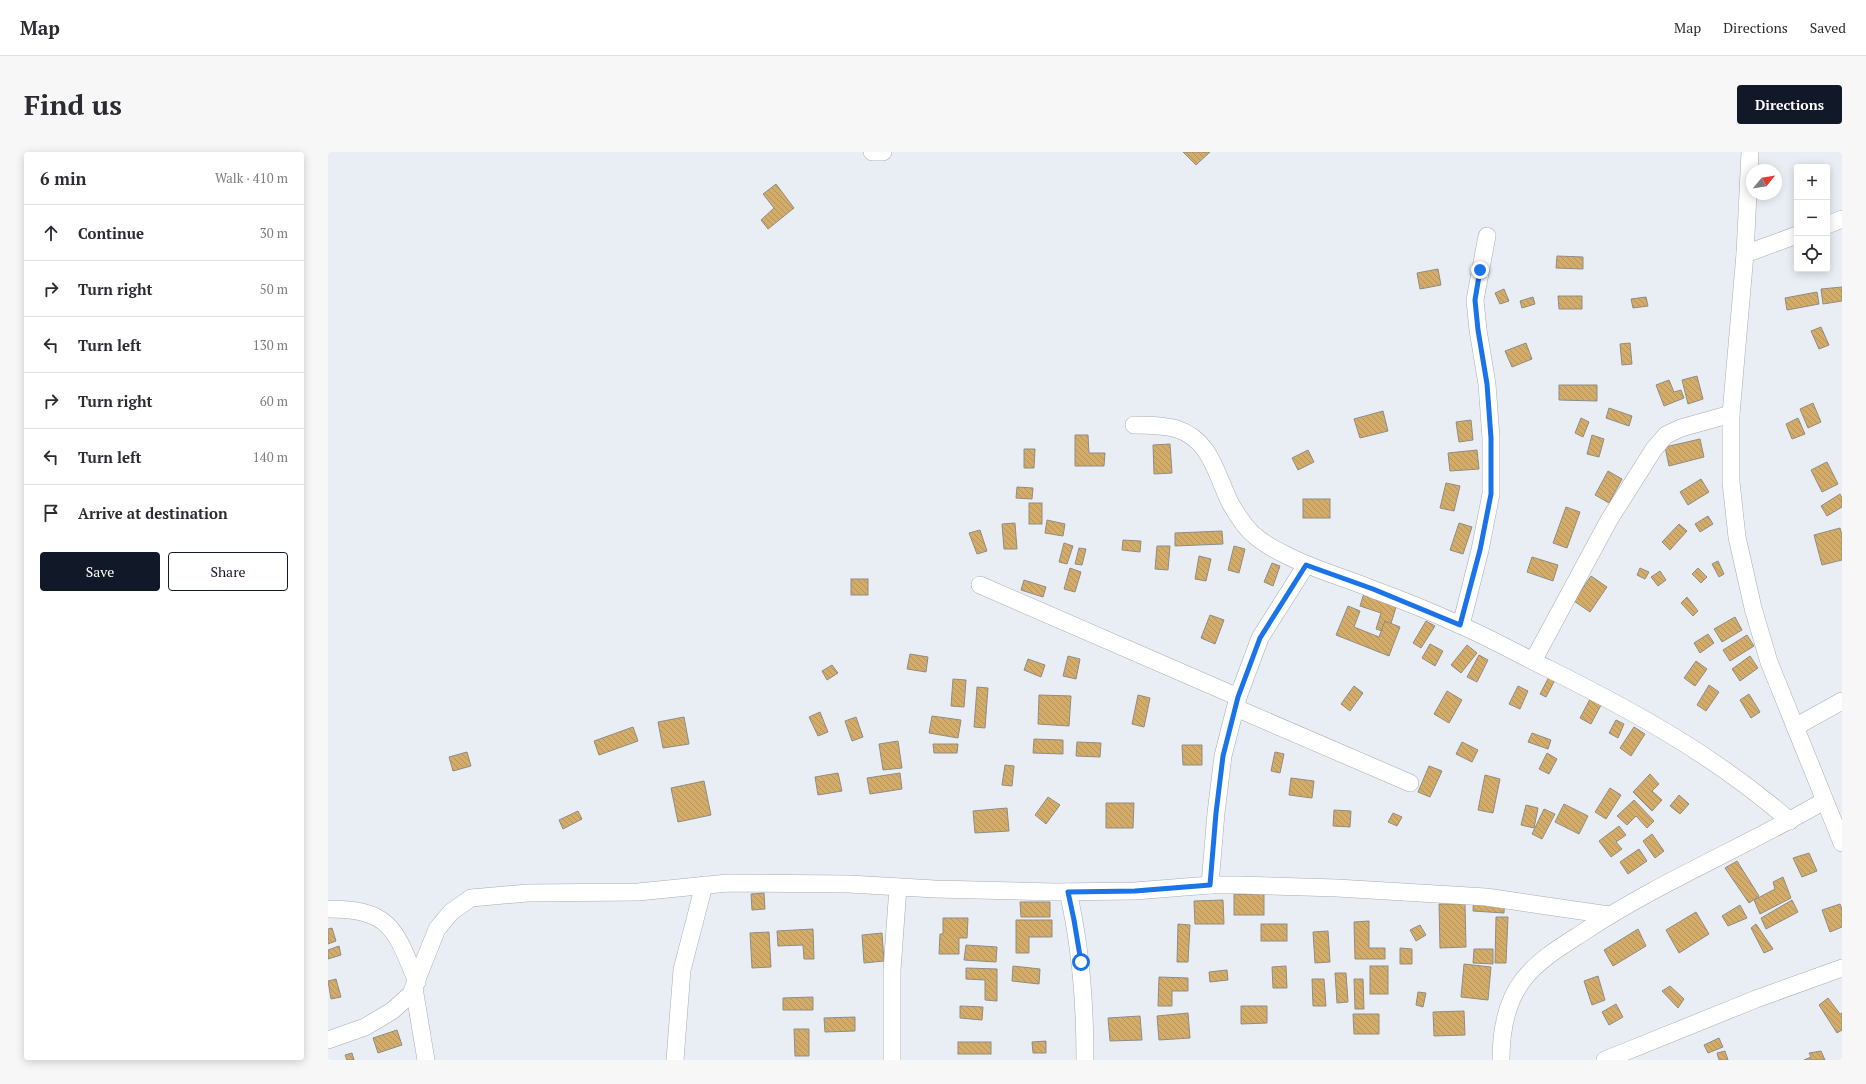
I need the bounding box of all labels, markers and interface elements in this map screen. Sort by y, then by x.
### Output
text: Map [20,15,60,40]
text: Map [1674,18,1701,37]
text: Directions [1723,18,1788,37]
text: Saved [1810,18,1846,37]
button: Directions [1737,85,1842,124]
text: Find us [24,86,122,123]
north arrow [1746,164,1782,200]
map controls [1794,164,1830,272]
button: + [1794,164,1830,200]
text: 6 min [40,167,87,190]
text: Walk · 410 m [215,169,288,187]
button: − [1794,200,1830,236]
icon: ahead [40,222,62,244]
text: Continue [78,223,144,243]
text: 30 m [260,224,288,242]
button: locate [1794,236,1830,272]
route end [1471,261,1489,279]
icon: right [40,278,62,300]
text: Turn right [78,279,153,299]
text: 50 m [260,280,288,298]
icon: left [40,334,62,356]
text: Turn left [78,335,142,355]
text: 130 m [253,336,288,354]
icon: right [40,390,62,412]
text: Turn right [78,391,153,411]
text: 60 m [260,392,288,410]
icon: left [40,446,62,468]
text: Turn left [78,447,142,467]
text: 140 m [253,448,288,466]
icon: arrive [40,502,62,524]
text: Arrive at destination [78,503,228,523]
button: Save [40,552,160,591]
button: Share [168,552,288,591]
route start [1072,953,1090,971]

